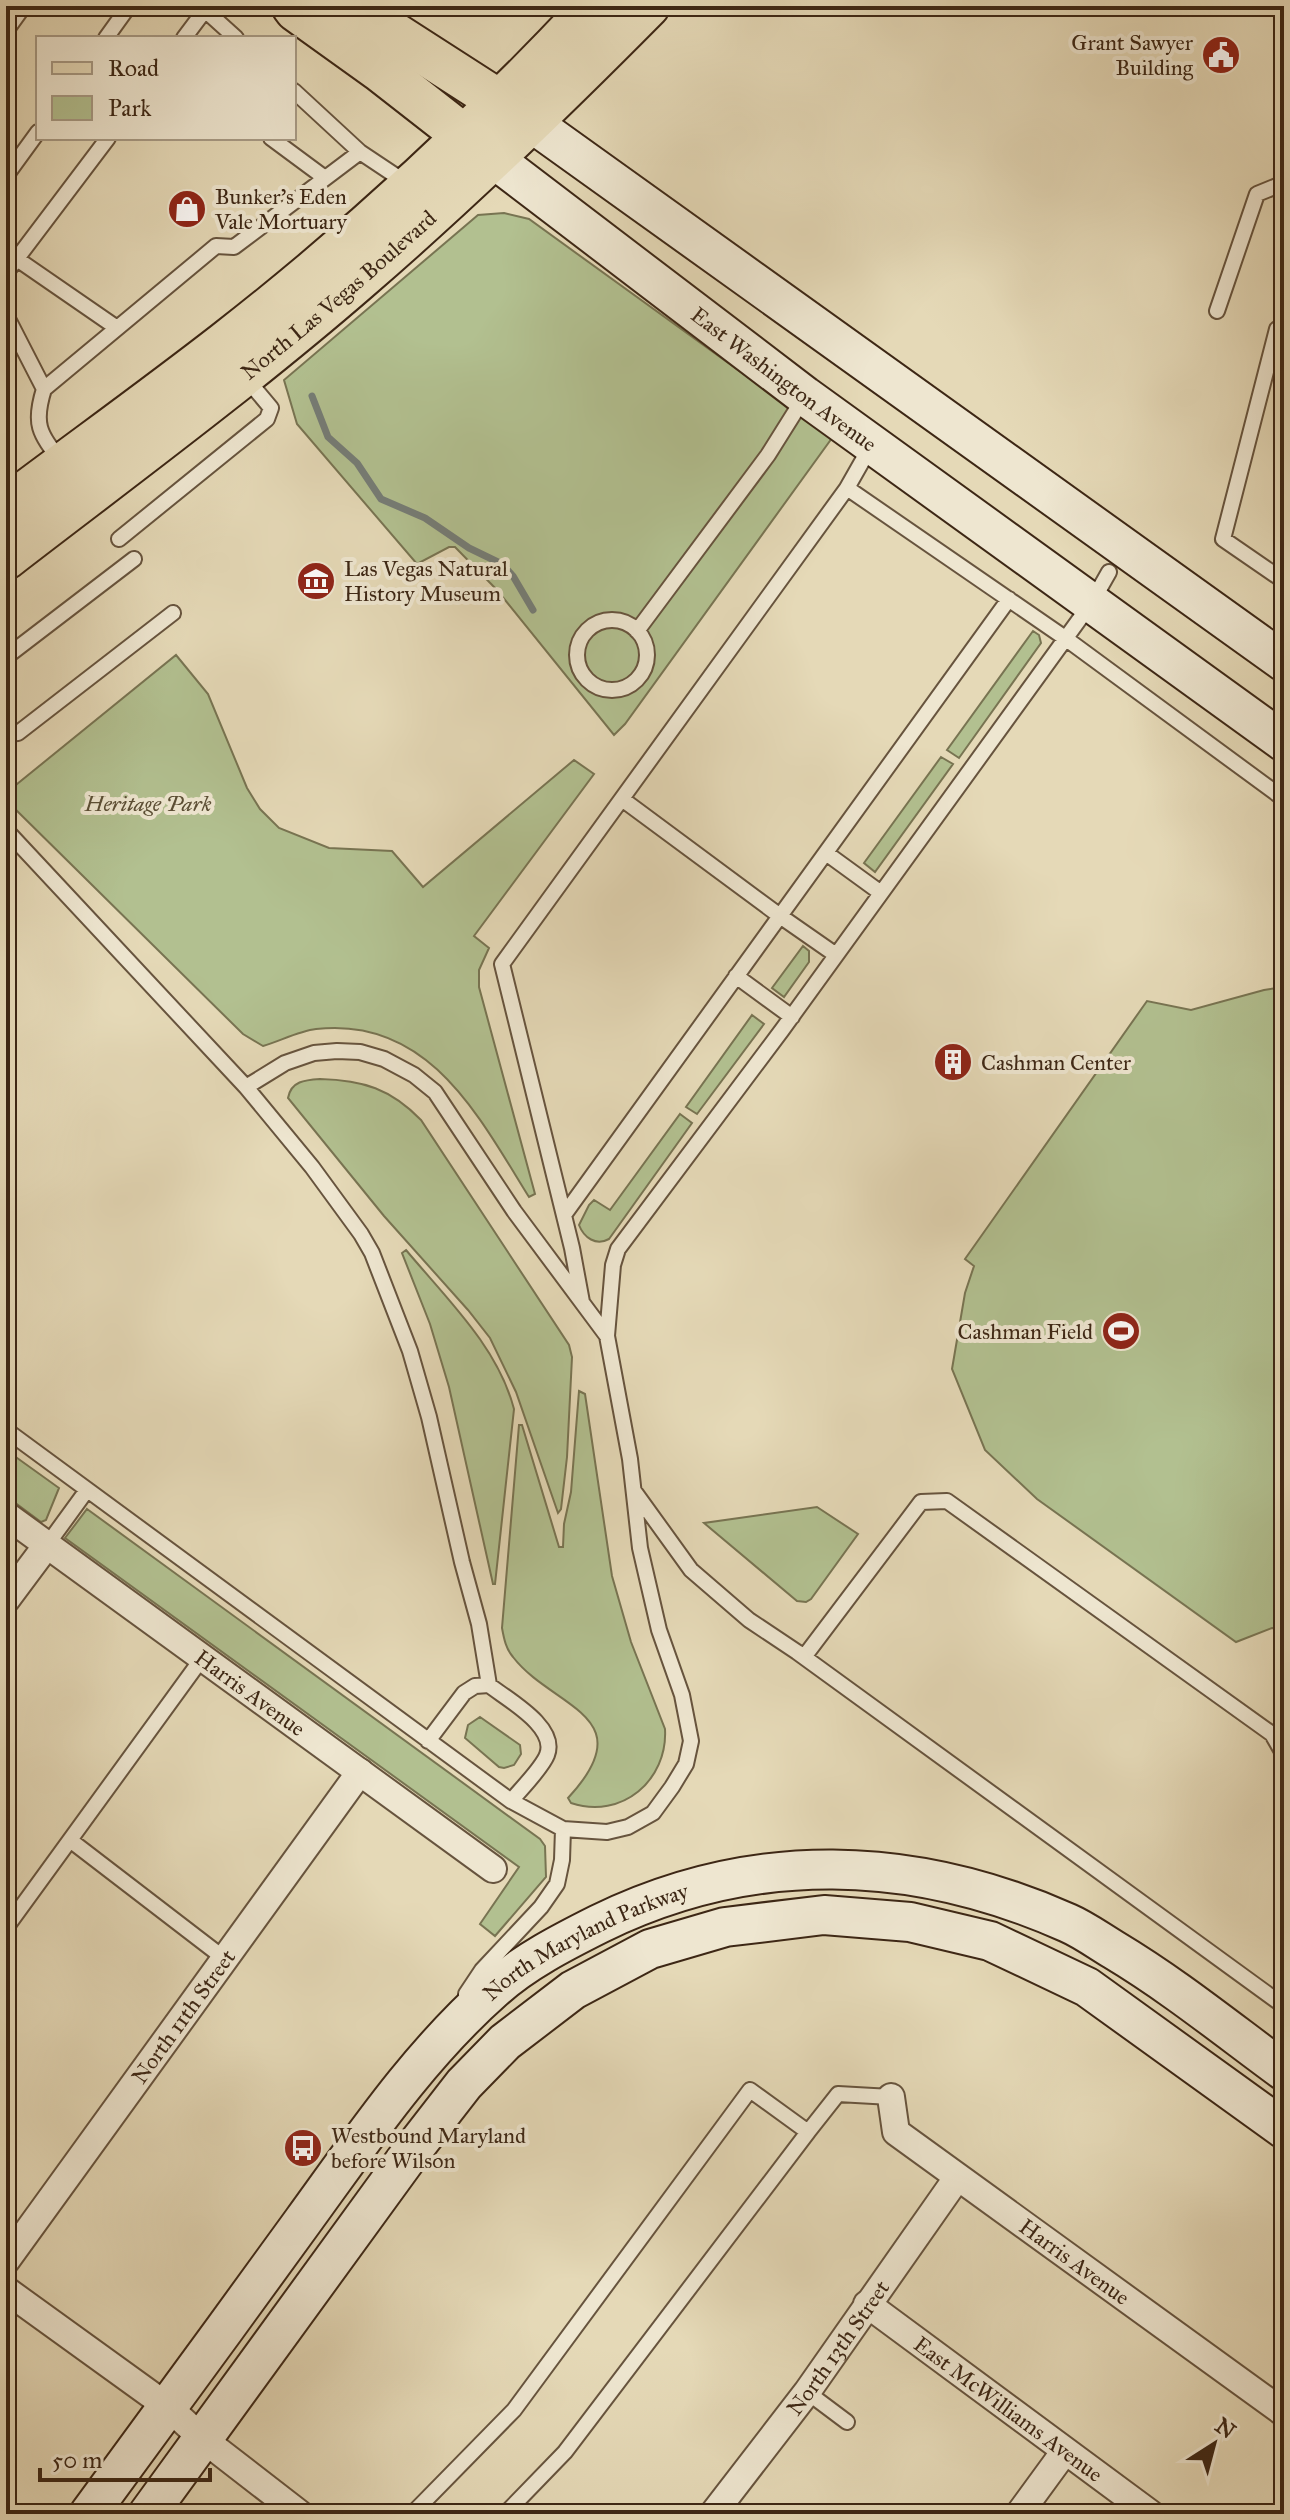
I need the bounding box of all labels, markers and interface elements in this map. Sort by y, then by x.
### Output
place label: Grant Sawyer Building [1071,29,1194,81]
public building icon: Grant Sawyer Building [1200,34,1242,76]
legend [36,36,296,140]
text: Road [108,53,159,83]
text: Park [108,93,152,123]
place label: Bunker's Eden Vale Mortuary [214,183,348,235]
shop icon: Bunker's Eden Vale Mortuary [166,188,208,230]
street label: North Las Vegas Boulevard [235,204,441,385]
street label: East Washington Avenue [686,301,882,457]
place label: Las Vegas Natural History Museum [344,555,508,607]
museum icon: Las Vegas Natural History Museum [295,560,337,602]
park label: Heritage Park [84,790,212,817]
building icon: Cashman Center [932,1041,974,1083]
place label: Cashman Center [981,1049,1132,1076]
sports icon: Cashman Field [1100,1310,1142,1352]
place label: Cashman Field [958,1318,1093,1345]
street label: Harris Avenue [190,1643,311,1742]
street label: North Maryland Parkway [477,1877,692,2006]
street label: North 11th Street [125,1944,241,2089]
place label: Westbound Maryland before Wilson [331,2122,526,2174]
bus stop icon: Westbound Maryland before Wilson [282,2127,324,2169]
street label: Harris Avenue [1014,2212,1135,2310]
street label: North 13th Street [781,2275,895,2421]
street label: East McWilliams Avenue [909,2330,1108,2487]
north arrow [1174,2404,1254,2484]
text: N [1210,2412,1241,2445]
scale bar [40,2432,210,2482]
text: 50 m [52,2445,102,2475]

